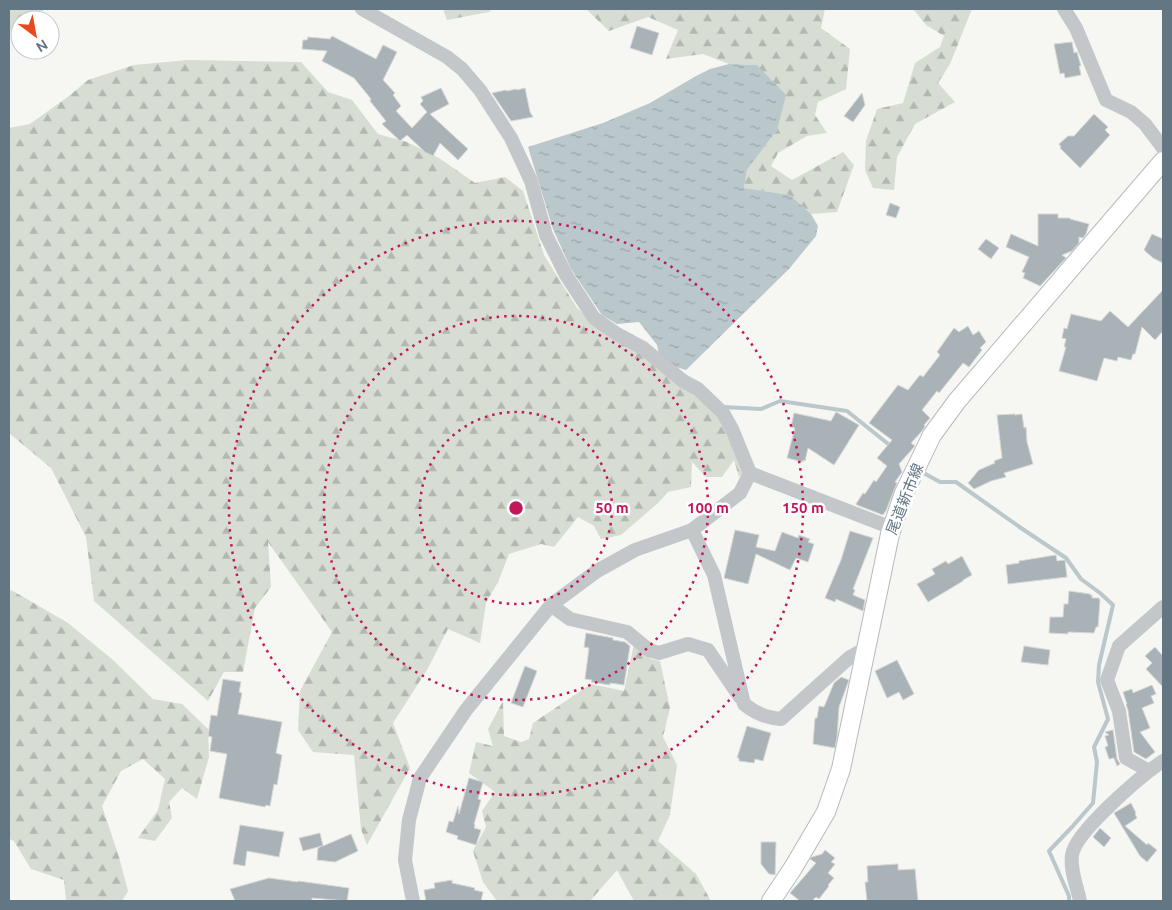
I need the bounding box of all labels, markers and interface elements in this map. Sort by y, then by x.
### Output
north arrow [10,10,60,60]
text: N [33,36,51,56]
street label: 尾道新市線 [883,461,926,537]
centre of rings [507,499,525,517]
text: 50 m [595,499,629,516]
text: 100 m [687,499,729,516]
text: 150 m [782,499,824,516]

